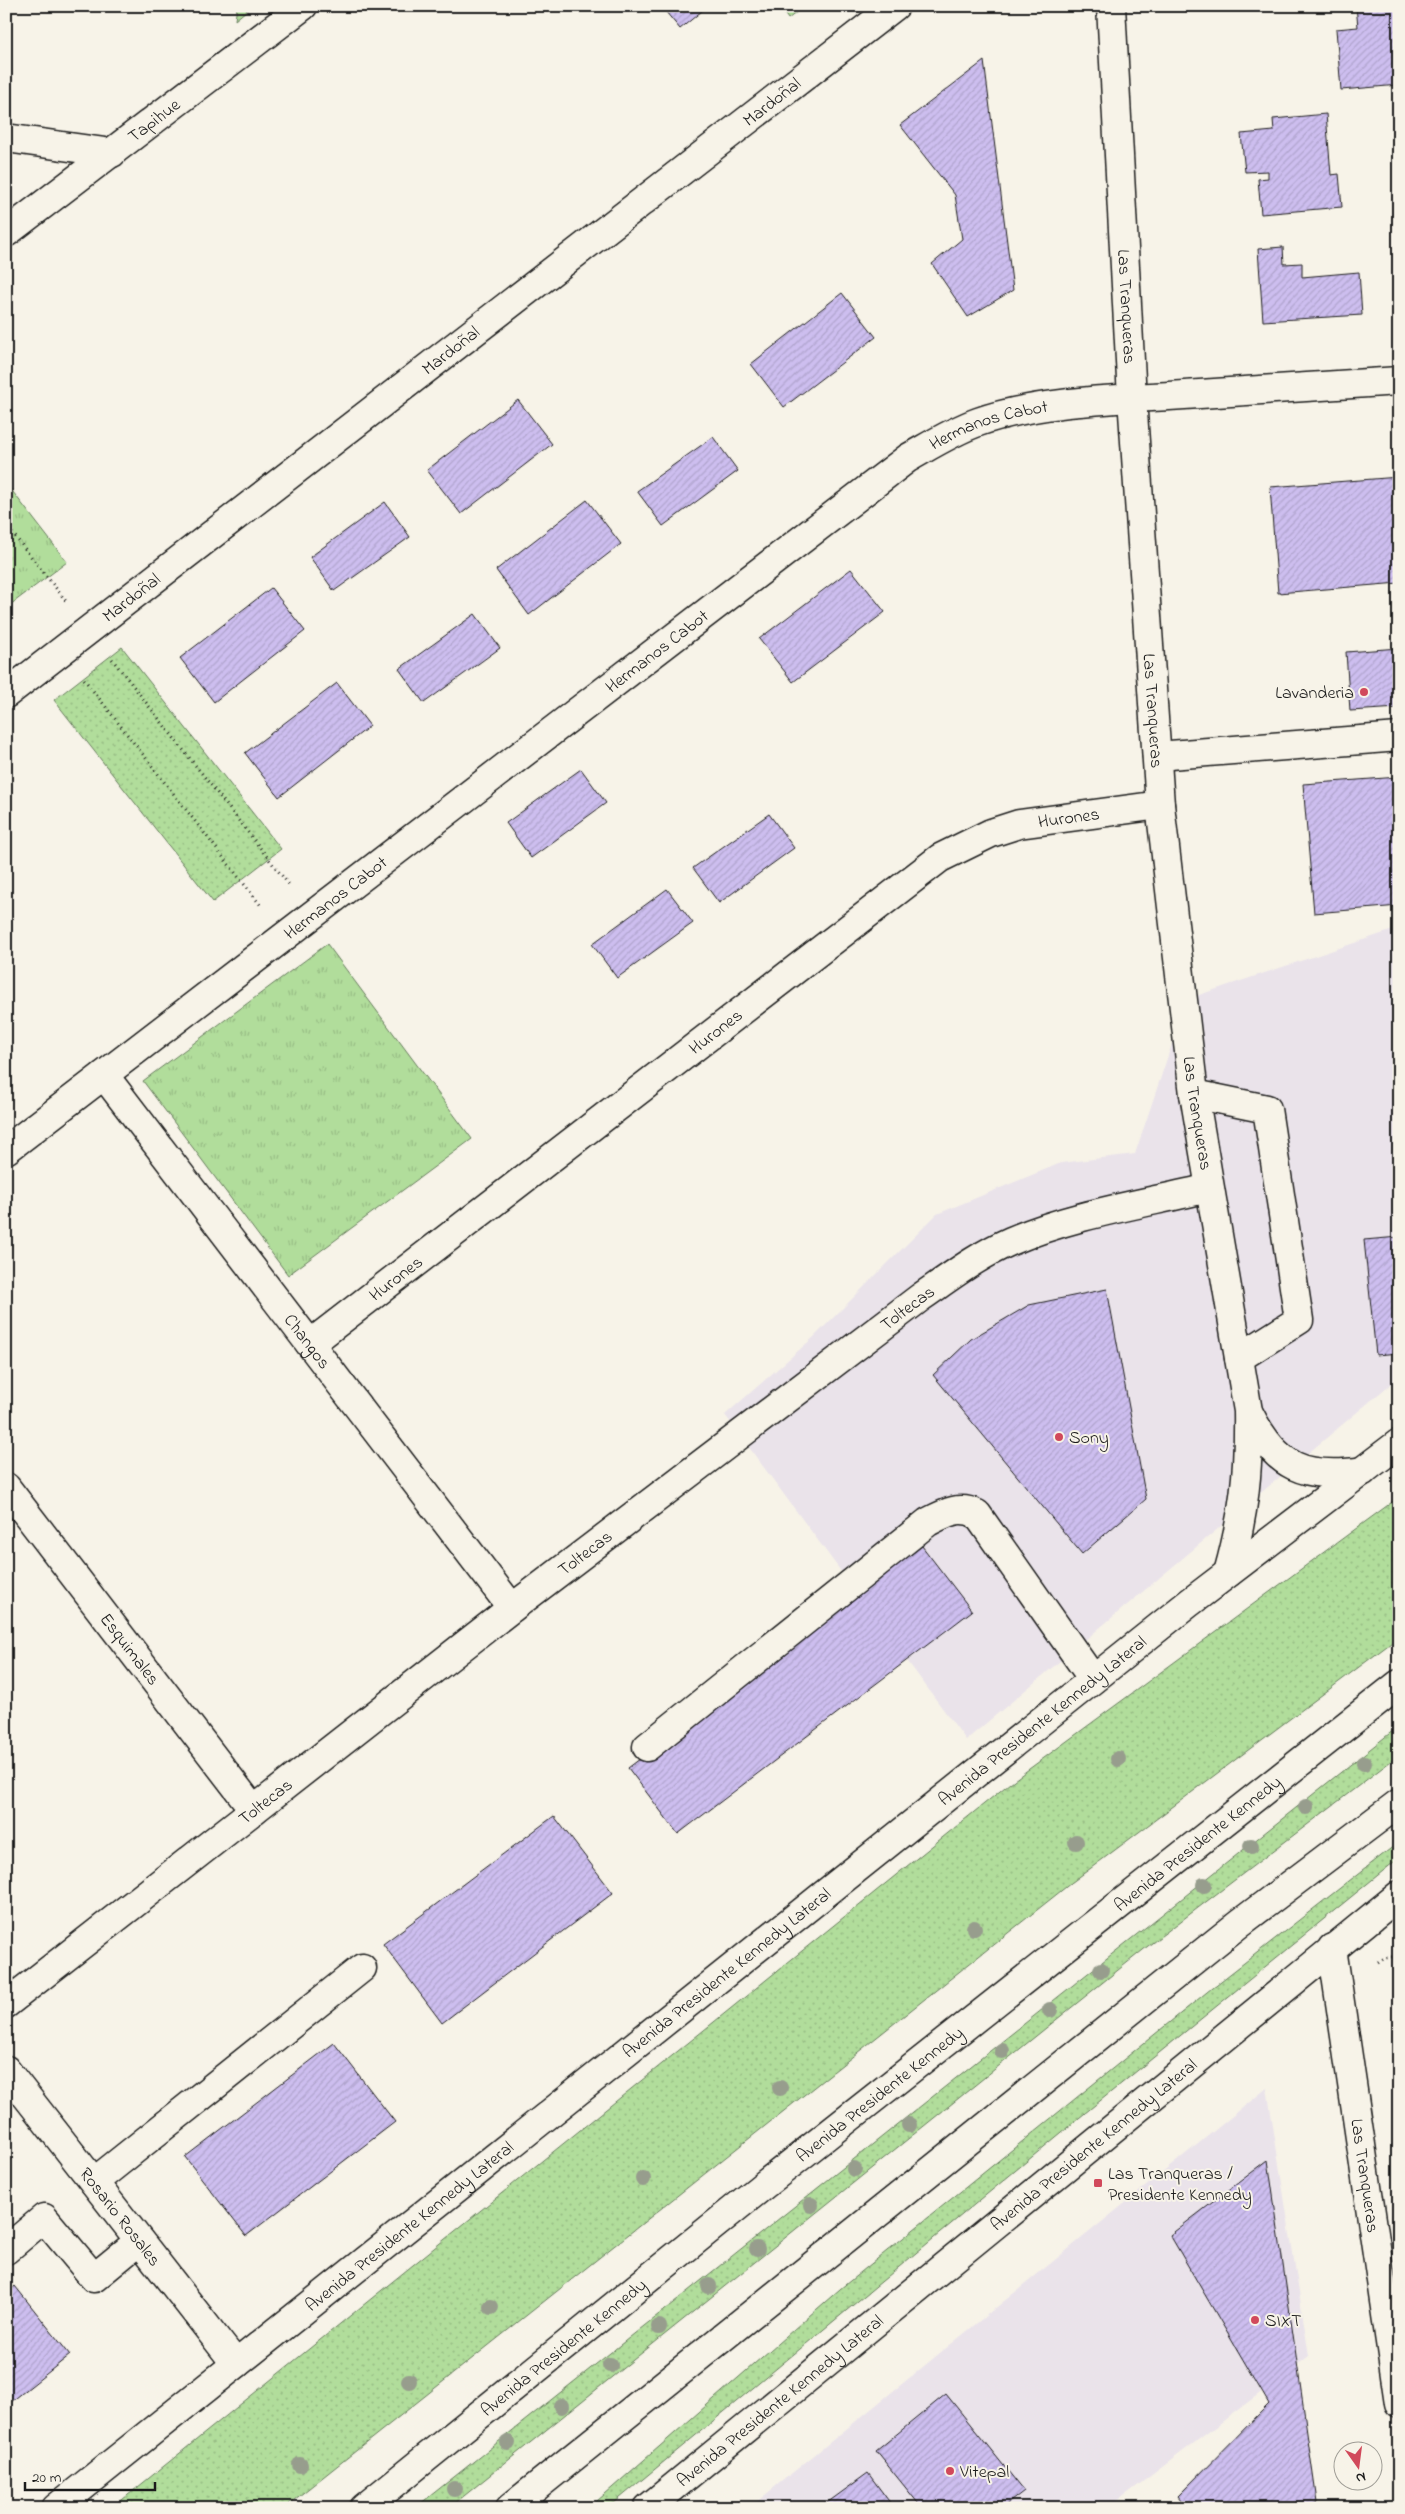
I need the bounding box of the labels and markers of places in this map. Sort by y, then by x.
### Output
place label: Lavanderia [1275,681,1354,707]
marker: Lavanderia [1358,686,1370,698]
place label: Sony [1069,1426,1109,1452]
marker: Sony [1053,1431,1065,1443]
place label: Las Tranqueras / Presidente Kennedy [1108,2162,1252,2209]
marker: Las Tranqueras / Presidente Kennedy [1092,2177,1104,2189]
place label: SIXT [1265,2309,1301,2335]
marker: SIXT [1249,2314,1261,2326]
place label: Vitepal [959,2460,1009,2486]
marker: Vitepal [944,2465,956,2477]

